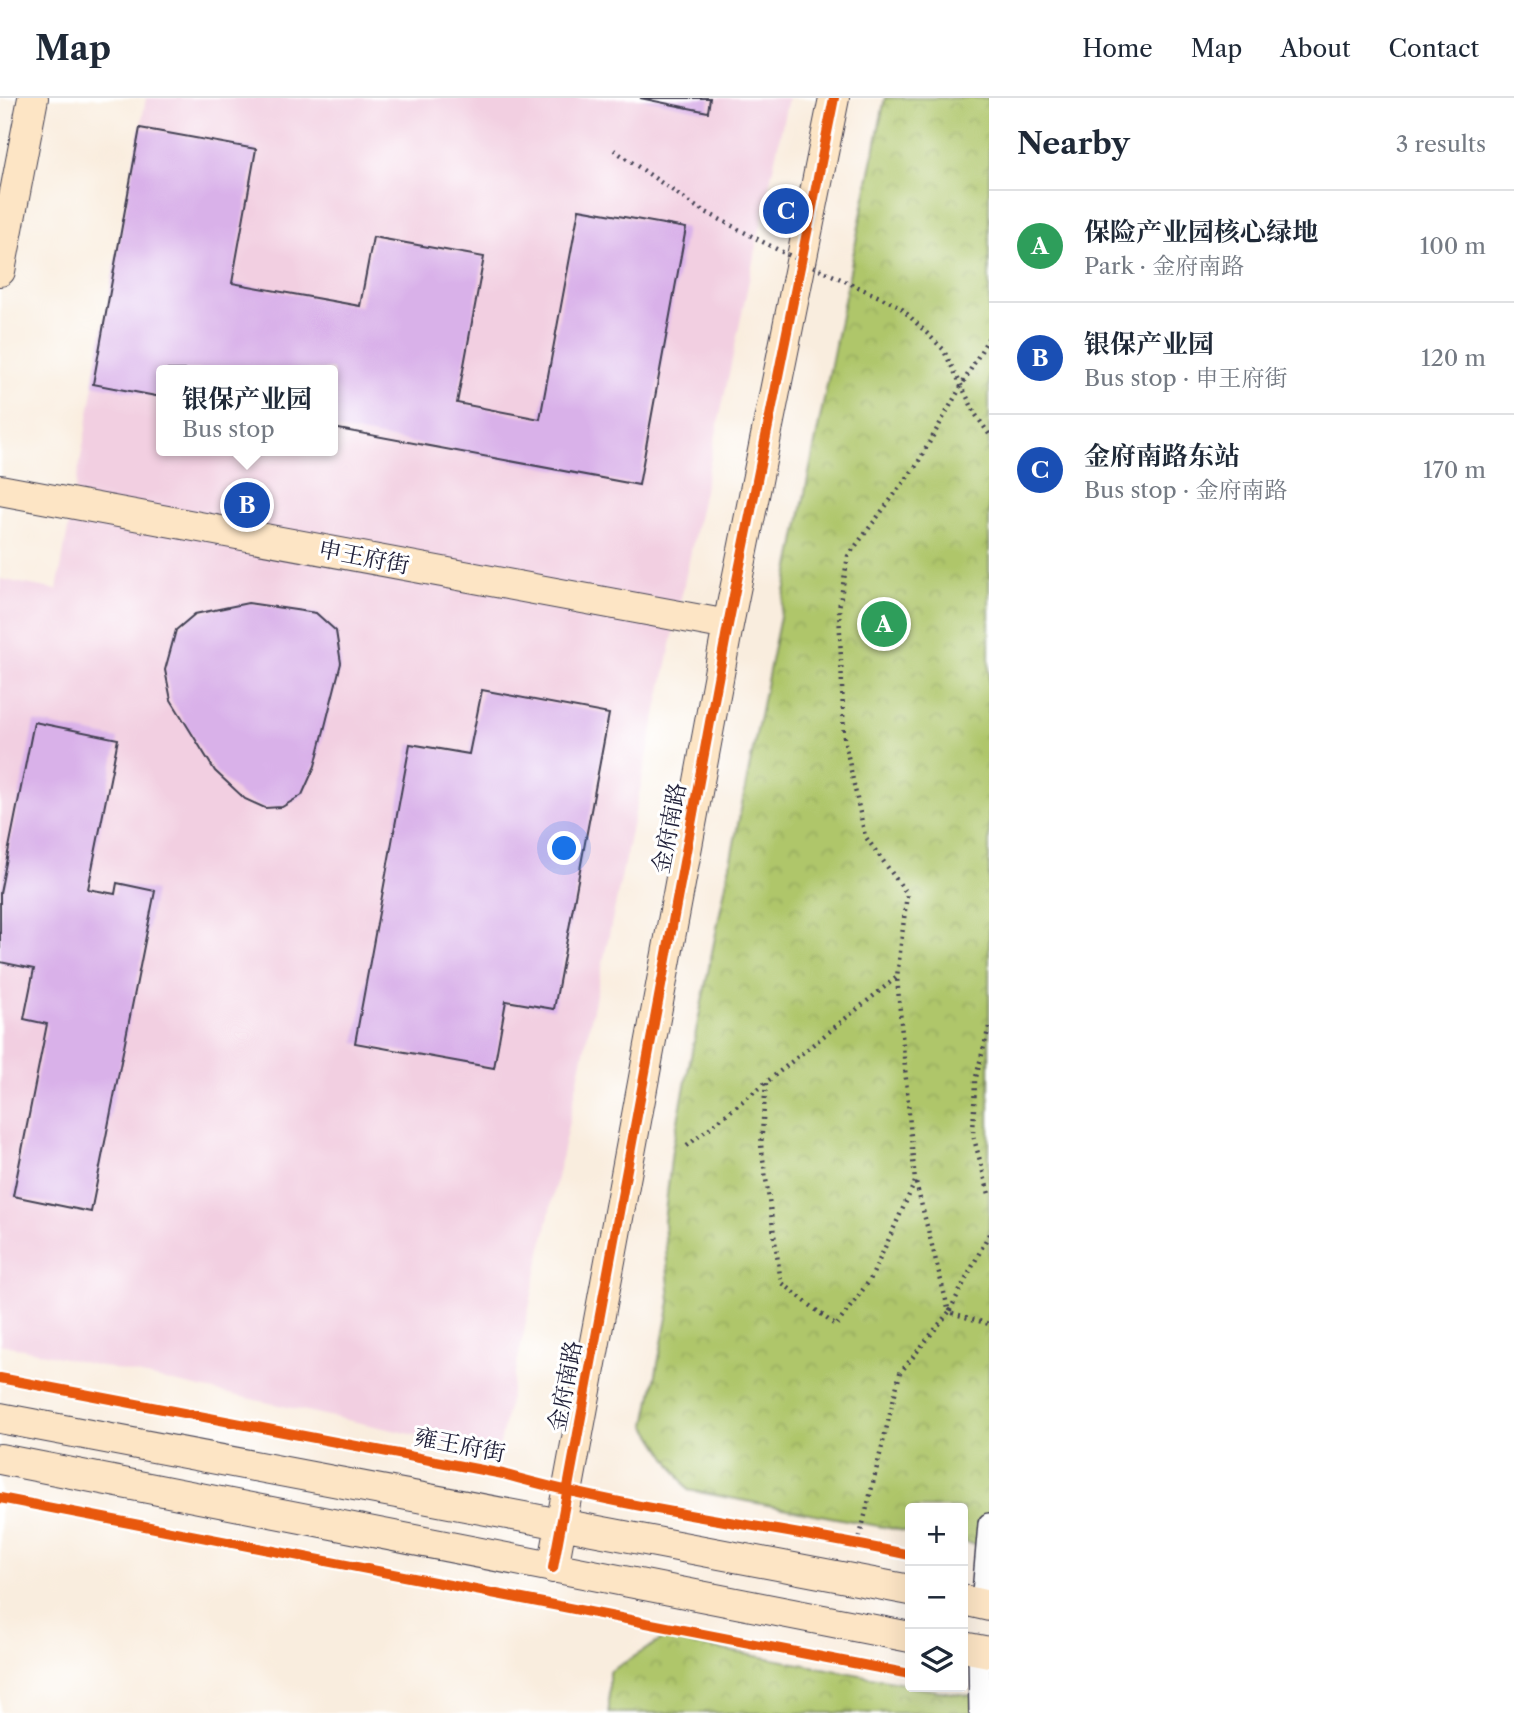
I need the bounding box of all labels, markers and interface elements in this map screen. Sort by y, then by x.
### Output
text: Map [35,28,111,69]
text: Home [1082,34,1153,63]
text: Map [1191,34,1242,63]
text: About [1280,34,1351,63]
text: Contact [1389,34,1479,63]
text: Nearby [1017,125,1130,162]
text: 3 results [1396,130,1486,158]
pin: C [763,185,809,237]
text: 保险产业园核心绿地 [1084,216,1318,248]
text: A [1031,232,1049,260]
text: 100 m [1420,232,1486,260]
text: Park · 金府南路 [1084,252,1244,280]
text: 银保产业园 [1084,328,1214,360]
text: B [1031,344,1049,372]
text: 120 m [1421,344,1486,372]
text: Bus stop · 申王府街 [1084,364,1287,392]
popup [156,365,338,456]
text: 银保产业园 [182,383,312,415]
text: Bus stop [182,415,275,443]
text: 金府南路东站 [1084,440,1240,472]
text: C [1031,456,1049,484]
text: 170 m [1423,456,1486,484]
text: Bus stop · 金府南路 [1084,476,1287,504]
pin: B [224,479,270,531]
street label: 申王府街 [316,534,412,580]
pin: A [861,598,907,650]
street label: 金府南路 [646,780,692,876]
your location [547,831,581,865]
street label: 金府南路 [542,1338,588,1434]
street label: 雍王府街 [412,1422,508,1468]
map controls [905,1503,968,1692]
button: + [905,1503,968,1566]
button: − [905,1566,968,1629]
button: layers [905,1629,968,1692]

